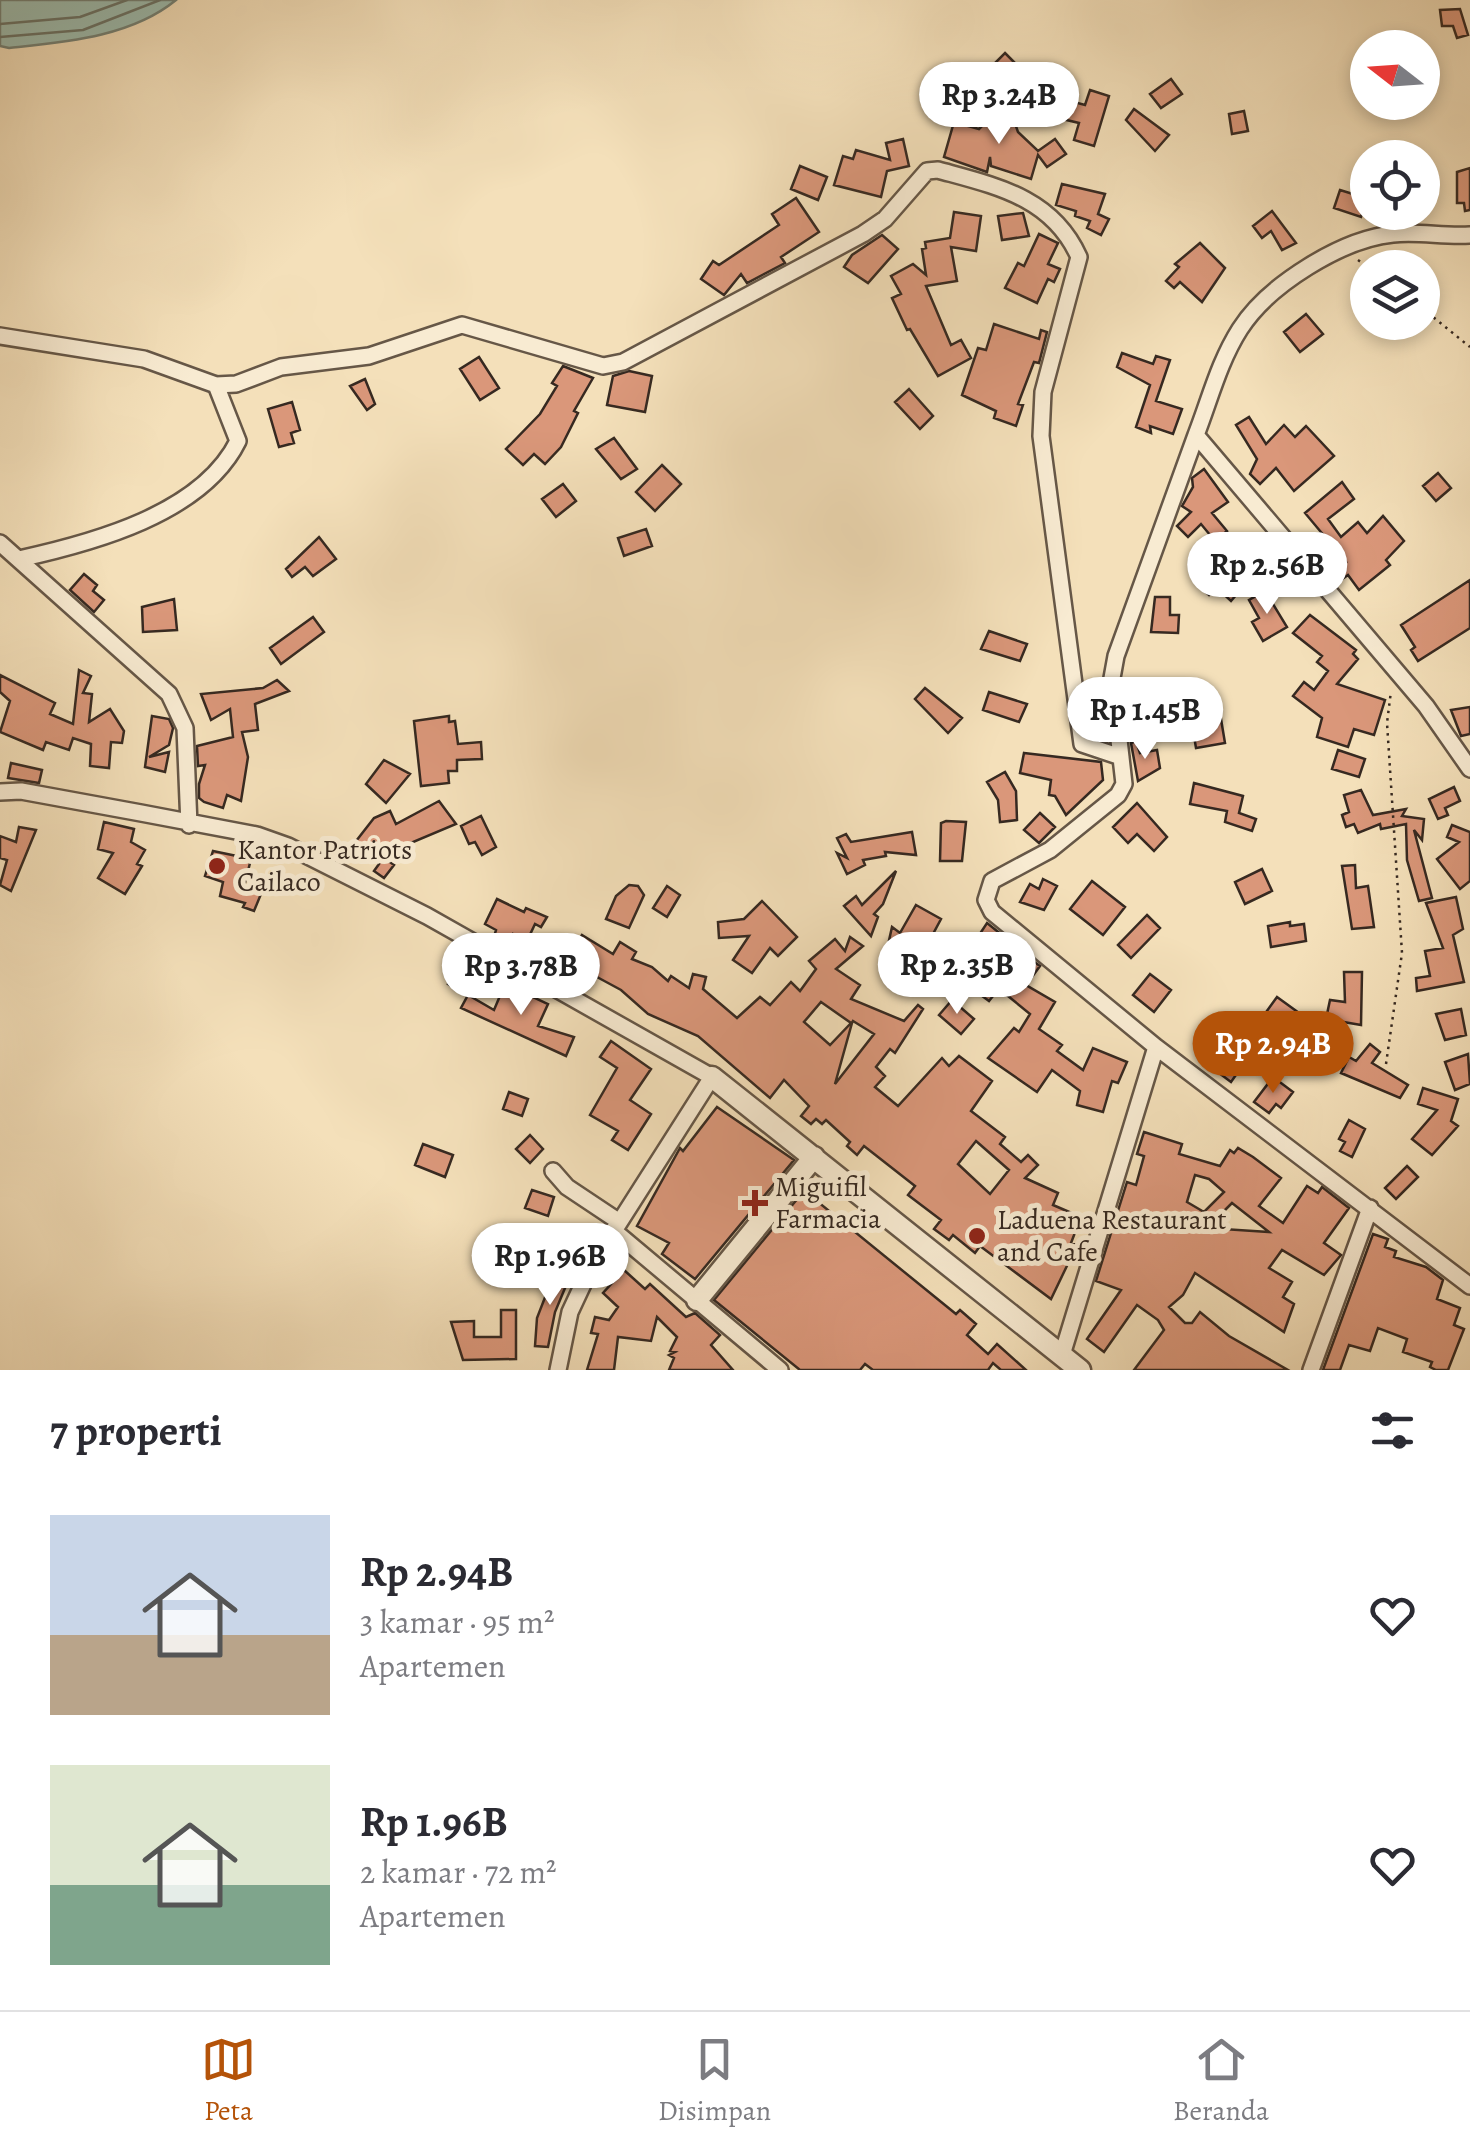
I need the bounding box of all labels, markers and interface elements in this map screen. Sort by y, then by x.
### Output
north arrow [1350,30,1440,120]
map controls [1350,30,1440,340]
pin: Rp 3.24B [896,62,1102,147]
text: Rp 3.24B [941,72,1057,116]
button: locate [1350,140,1440,230]
button: layers [1350,250,1440,340]
pin: Rp 2.56B [1164,532,1370,617]
text: Rp 2.56B [1209,542,1325,586]
pin: Rp 1.45B [1042,677,1248,762]
text: Rp 1.45B [1089,687,1201,731]
place label: Kantor Patriots Cailaco [237,831,412,901]
marker: Kantor Patriots Cailaco [206,855,228,877]
pin: Rp 2.35B [854,932,1060,1017]
pin: Rp 3.78B [418,933,624,1018]
text: Rp 2.35B [900,942,1014,986]
text: Rp 3.78B [464,943,578,987]
pin: Rp 2.94B [1170,1011,1376,1096]
text: Rp 2.94B [1215,1021,1331,1065]
place label: Miguifil Farmacia [775,1168,881,1238]
marker: Miguifil Farmacia [744,1192,766,1214]
place label: Laduena Restaurant and Cafe [997,1201,1227,1271]
pin: Rp 1.96B [447,1223,653,1308]
marker: Laduena Restaurant and Cafe [966,1225,988,1247]
text: Rp 1.96B [494,1233,606,1277]
text: 7 properti [50,1402,222,1459]
icon: filters [1365,1403,1420,1458]
text: Rp 2.94B [360,1543,513,1600]
icon: home [130,1555,250,1675]
icon: heart [1365,1588,1420,1643]
text: 3 kamar · 95 m² [360,1600,554,1644]
text: Apartemen [360,1644,506,1688]
text: Rp 1.96B [360,1793,508,1850]
icon: home [130,1805,250,1925]
icon: heart [1365,1838,1420,1893]
text: 2 kamar · 72 m² [360,1850,557,1894]
text: Apartemen [360,1894,506,1938]
tab: Peta [201,2032,256,2130]
tab: Disimpan [658,2032,771,2130]
tab: Beranda [1173,2032,1269,2130]

